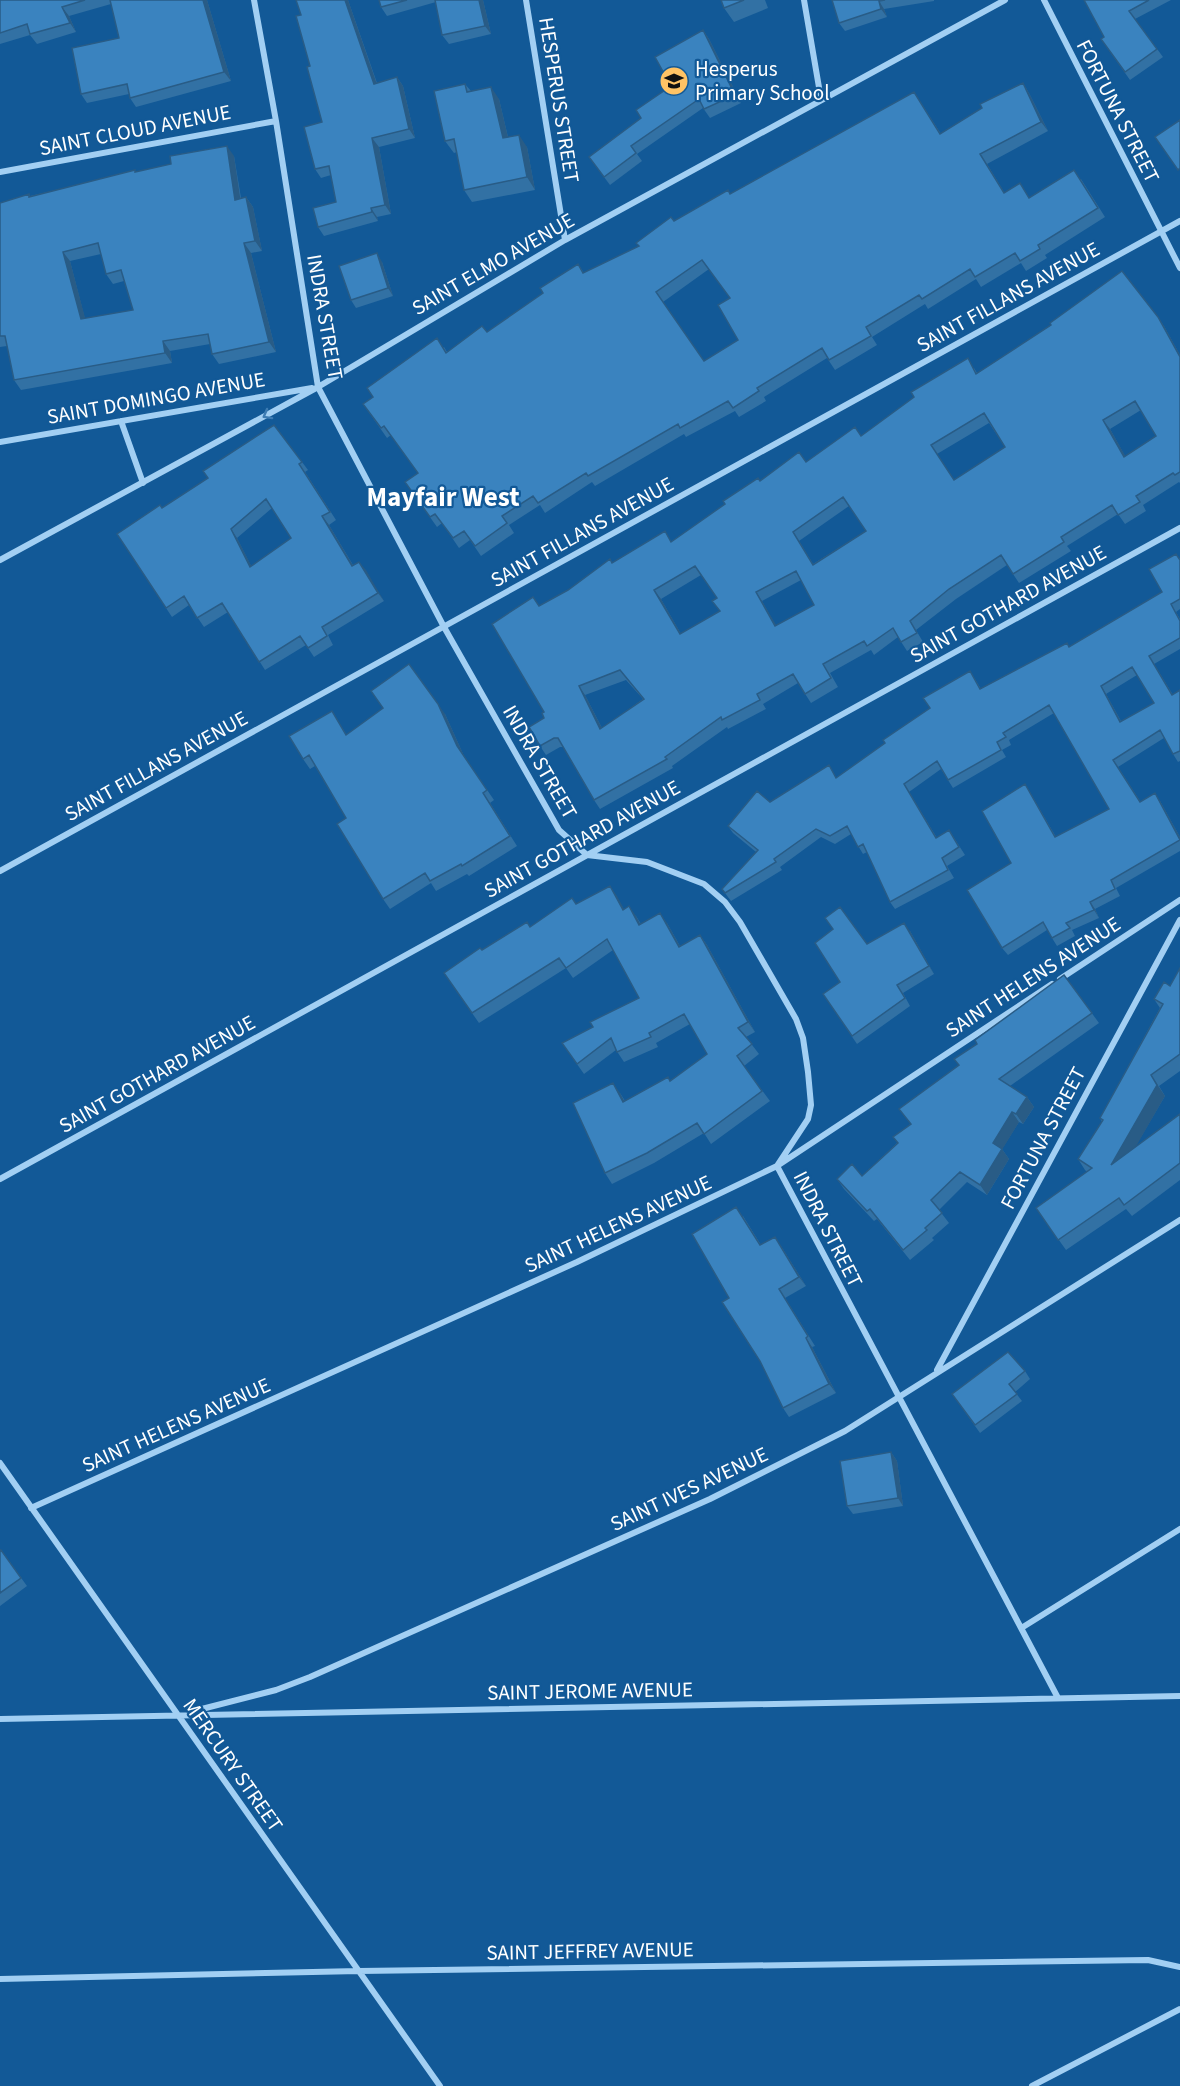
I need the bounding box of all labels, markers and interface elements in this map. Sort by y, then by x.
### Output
street label: HESPERUS STREET [531,15,587,185]
street label: FORTUNA STREET [1069,34,1167,188]
place label: Hesperus Primary School [695,54,830,108]
school or university icon: Hesperus Primary School [658,65,690,97]
street label: SAINT CLOUD AVENUE [37,97,233,163]
street label: SAINT ELMO AVENUE [406,205,580,323]
street label: SAINT FILLANS AVENUE [911,234,1105,360]
street label: INDRA STREET [299,252,351,382]
street label: SAINT DOMINGO AVENUE [45,364,267,432]
one-way arrow [263,408,273,419]
street label: SAINT FILLANS AVENUE [485,469,679,595]
district label: Mayfair West [366,478,520,517]
street label: SAINT GOTHARD AVENUE [904,538,1112,670]
street label: INDRA STREET [495,700,585,824]
street label: SAINT FILLANS AVENUE [59,703,253,829]
street label: SAINT GOTHARD AVENUE [478,773,686,905]
street label: SAINT HELENS AVENUE [940,909,1126,1045]
street label: SAINT GOTHARD AVENUE [53,1008,261,1140]
street label: FORTUNA STREET [993,1062,1093,1214]
street label: INDRA STREET [786,1166,870,1292]
street label: SAINT HELENS AVENUE [519,1167,717,1281]
street label: SAINT HELENS AVENUE [77,1370,275,1480]
street label: SAINT IVES AVENUE [605,1439,773,1539]
street label: SAINT JEROME AVENUE [487,1674,693,1708]
street label: MERCURY STREET [176,1692,290,1838]
street label: SAINT JEFFREY AVENUE [486,1934,694,1968]

